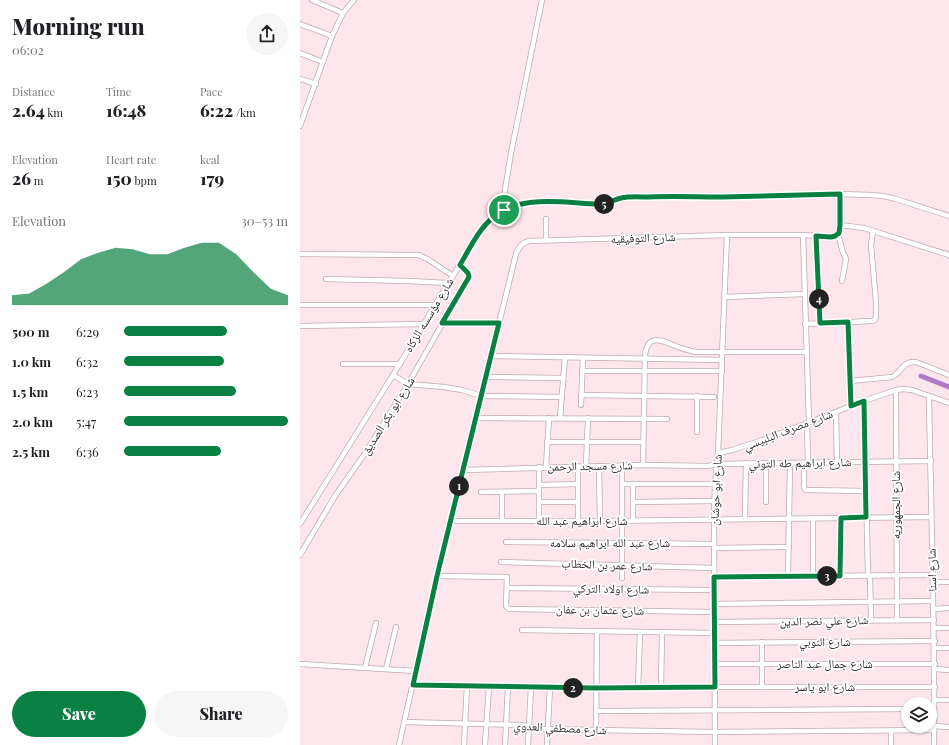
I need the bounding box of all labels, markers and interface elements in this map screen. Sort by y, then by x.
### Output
text: Morning run [12,11,145,41]
button: share [246,13,288,55]
text: 06:02 [12,41,44,58]
text: Distance [12,84,55,99]
text: Time [106,84,131,99]
text: Pace [200,84,223,99]
text: 2.64 [12,99,45,121]
text: 16:48 [106,99,146,121]
text: 6:22 [200,99,233,121]
text: km [45,105,63,120]
text: /km [233,105,256,120]
text: Elevation [12,152,58,167]
text: Heart rate [106,152,156,167]
text: kcal [200,152,220,167]
text: 26 [12,167,31,189]
text: 150 [106,167,132,189]
text: 179 [200,167,224,189]
text: m [31,173,43,188]
text: bpm [132,173,157,188]
pin [487,193,521,227]
pin: 5 [594,194,614,214]
text: 5 [601,196,607,211]
icon: arrive [493,199,515,221]
text: Elevation [12,212,66,229]
text: 30–53 m [241,212,288,229]
street label: شارع التوفيقيه [610,228,676,247]
street label: شارع مؤسسه الزكاه [400,274,458,355]
pin: 4 [809,289,829,309]
text: 4 [816,291,822,306]
text: 500 m [12,323,50,340]
text: 6:29 [76,323,99,340]
text: 1.0 km [12,353,51,370]
text: 6:32 [76,353,98,370]
street label: شارع ابو بكر الصديق [357,373,419,458]
text: 1.5 km [12,383,48,400]
text: 6:23 [76,383,98,400]
street label: شارع مصرف البلبيسي [741,405,836,456]
text: 2.0 km [12,413,53,430]
text: 5:47 [76,413,96,430]
text: 2.5 km [12,443,50,460]
text: 6:36 [76,443,99,460]
street label: شارع ابراهيم طه التوني [749,453,852,474]
street label: شارع ابو حوشان [705,454,726,526]
street label: شارع مسجد الرحمن [547,456,633,475]
street label: شارع الجمهوريه [887,471,904,539]
pin: 1 [449,476,469,496]
text: 1 [457,478,461,493]
street label: شارع ابراهيم عبد الله [536,512,628,529]
street label: شارع عبد الله ابراهيم سلامه [550,534,670,551]
street label: شارع اسنا [923,548,940,592]
street label: شارع عمر بن الخطاب [561,554,653,575]
pin: 3 [817,566,837,586]
text: 3 [824,568,830,583]
street label: شارع اولاد التركي [573,579,649,600]
street label: شارع عثمان بن عفان [556,600,644,619]
street label: شارع علي نصر الدين [779,611,869,632]
street label: شارع النوبي [799,633,851,652]
street label: شارع جمال عبد الناصر [776,655,873,672]
pin: 2 [563,678,583,698]
street label: شارع ابو ياسر [794,678,855,695]
text: 2 [570,680,576,695]
button: Save [12,691,146,737]
button: Share [154,691,288,737]
map controls [901,697,937,733]
button: layers [901,697,937,733]
street label: شارع مصطفي العدوي [513,717,607,740]

